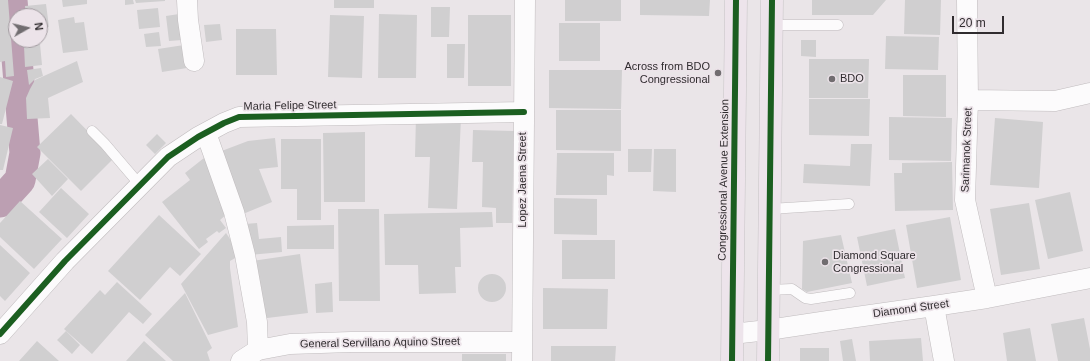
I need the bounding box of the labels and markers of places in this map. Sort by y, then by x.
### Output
place label: Across from BDO Congressional [624,60,710,86]
marker: Across from BDO Congressional [713,68,723,78]
place label: BDO [840,72,864,86]
marker: BDO [827,74,837,84]
place label: Diamond Square Congressional [833,249,916,275]
marker: Diamond Square Congressional [820,257,830,267]

